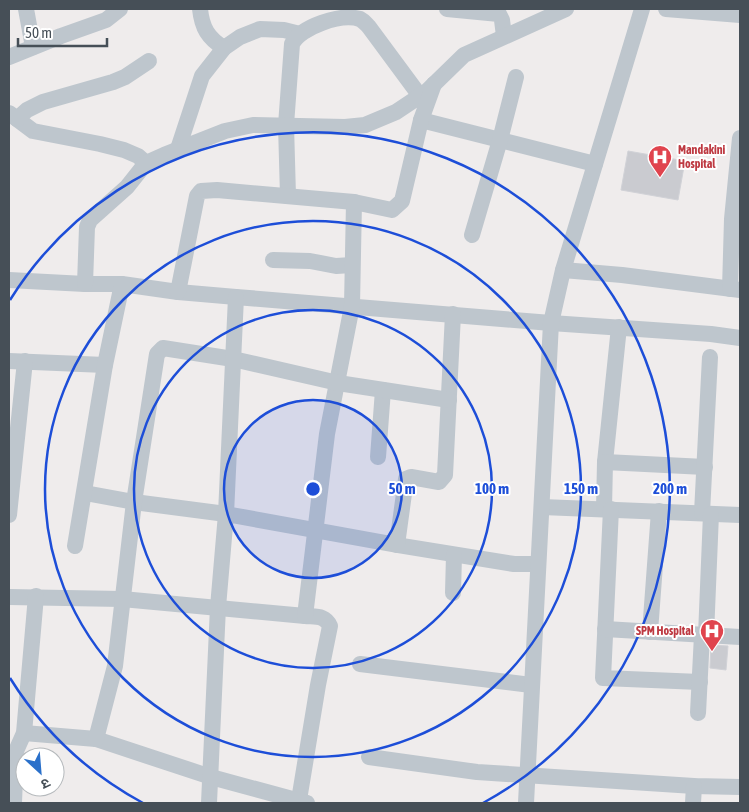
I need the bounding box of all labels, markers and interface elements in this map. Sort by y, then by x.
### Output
scale bar [18,15,106,47]
text: 50 m [25,24,52,41]
place label: Mandakini Hospital [678,143,726,171]
hospital icon: Mandakini Hospital [647,144,673,178]
centre of rings [304,480,322,498]
text: 50 m [389,480,416,497]
text: 100 m [475,480,509,497]
text: 150 m [564,480,598,497]
text: 200 m [653,480,687,497]
hospital icon: SPM Hospital [699,618,725,652]
place label: SPM Hospital [636,624,695,638]
north arrow [15,747,65,797]
text: उ [38,775,53,793]

